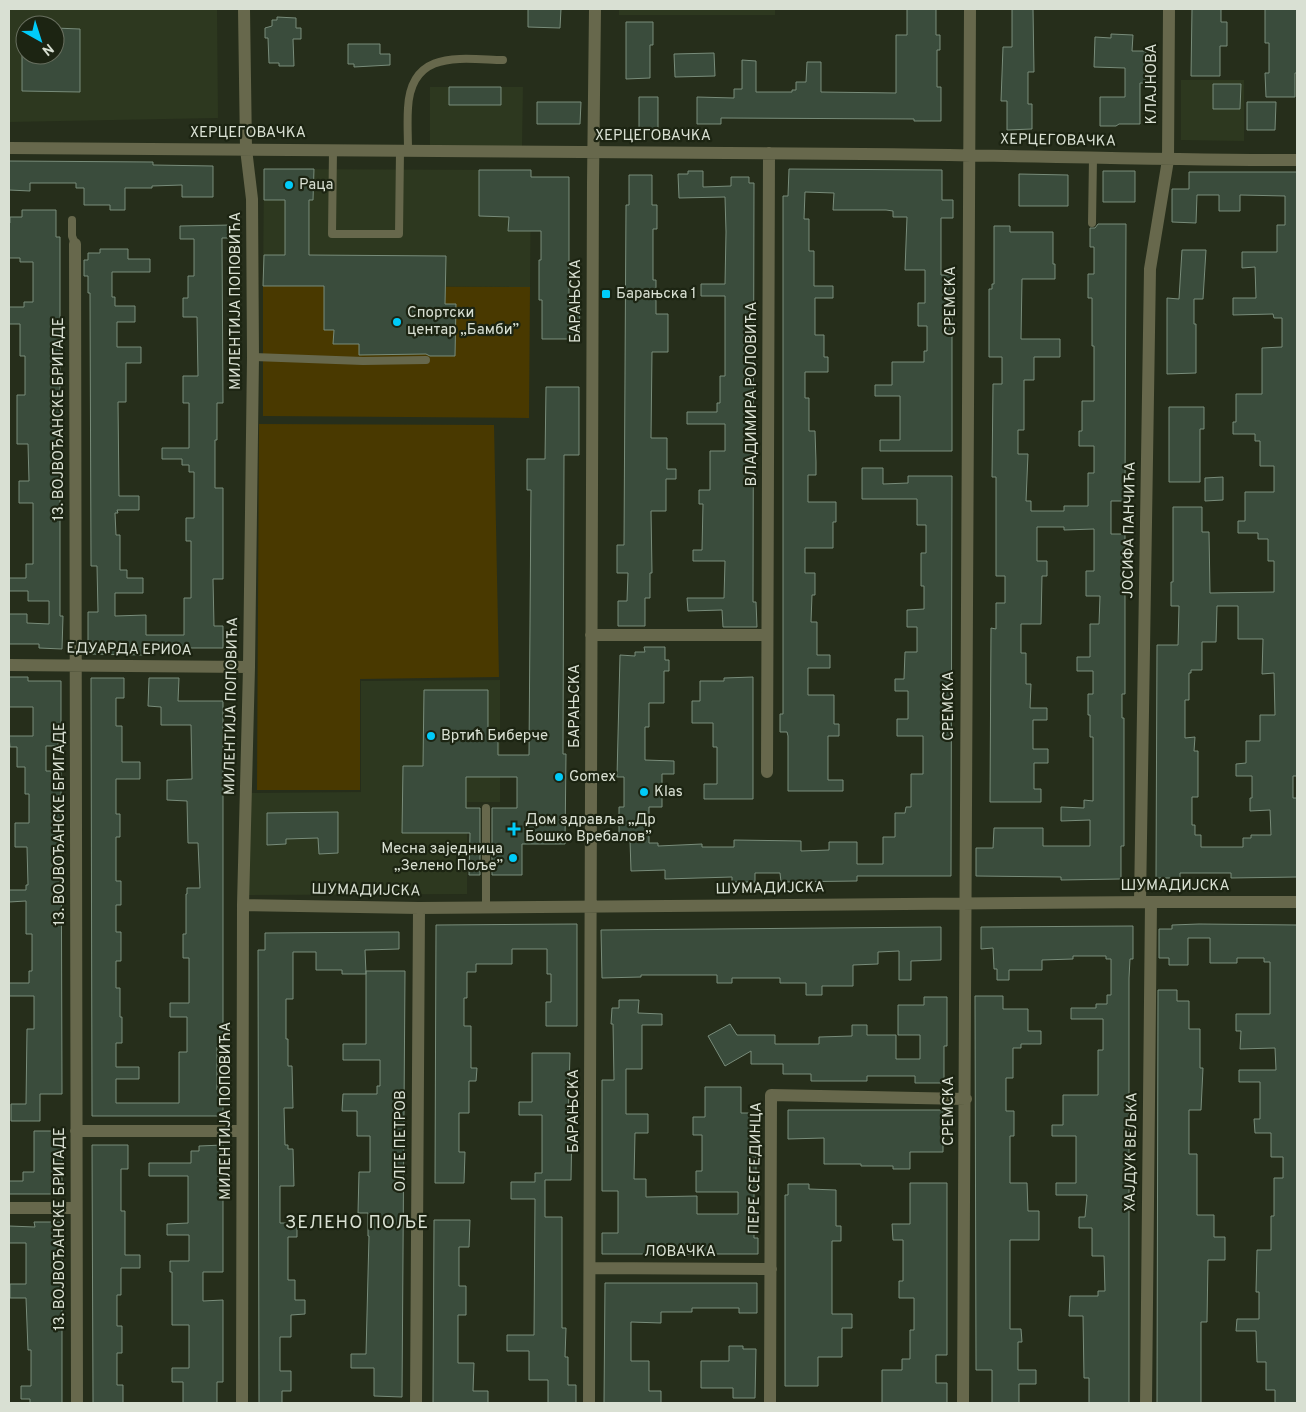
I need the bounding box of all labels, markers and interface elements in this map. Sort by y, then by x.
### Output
north arrow [15,15,65,65]
text: N [38,39,56,59]
street label: КЛАЈНОВА [1143,44,1162,124]
street label: ХЕРЦЕГОВАЧКА [190,124,306,143]
street label: ХЕРЦЕГОВАЧКА [595,127,711,146]
street label: ХЕРЦЕГОВАЧКА [1000,130,1116,152]
place label: Раца [299,176,334,195]
marker: Раца [283,179,295,191]
street label: МИЛЕНТИЈА ПОПОВИЋА [227,212,246,390]
street label: БАРАЊСКА [567,259,586,343]
street label: СРЕМСКА [942,266,961,336]
place label: Барањска 1 [616,285,696,304]
marker: Барањска 1 [600,288,612,300]
street label: ВЛАДИМИРА РОЛОВИЋА [743,302,762,486]
place label: Спортски центар „Бамби” [407,304,519,340]
marker: Спортски центар „Бамби” [391,316,403,328]
street label: 13. ВОЈВОЂАНСКЕ БРИГАДЕ [50,317,69,521]
street label: ЈОСИФА ПАНЧИЋА [1119,461,1141,599]
street label: МИЛЕНТИЈА ПОПОВИЋА [221,617,243,795]
street label: ЕДУАРДА ЕРИОА [66,639,192,661]
street label: БАРАЊСКА [566,664,585,748]
street label: СРЕМСКА [940,671,959,741]
street label: 13. ВОЈВОЂАНСКЕ БРИГАДЕ [51,722,70,926]
place label: Вртић Биберче [441,727,548,746]
marker: Вртић Биберче [425,730,437,742]
place label: Gomex [569,768,616,787]
marker: Gomex [553,771,565,783]
place label: Klas [654,783,683,802]
marker: Klas [638,786,650,798]
place label: Дом здравља „Др Бошко Вребалов” [525,811,656,847]
marker: Дом здравља „Др Бошко Вребалов” [507,822,521,836]
place label: Месна заједница „Зелено Поље” [381,840,503,876]
marker: Месна заједница „Зелено Поље” [507,852,519,864]
street label: ШУМАДИЈСКА [1120,877,1230,896]
street label: ШУМАДИЈСКА [715,879,825,899]
street label: ШУМАДИЈСКА [311,881,421,901]
street label: МИЛЕНТИЈА ПОПОВИЋА [217,1022,236,1200]
street label: БАРАЊСКА [565,1069,584,1153]
street label: СРЕМСКА [940,1076,959,1146]
street label: ОЛГЕ ПЕТРОВ [392,1090,411,1192]
street label: ХАЈДУК ВЕЉКА [1121,1092,1143,1212]
street label: ПЕРЕ СЕГЕДИНЦА [745,1102,767,1234]
street label: 13. ВОЈВОЂАНСКЕ БРИГАДЕ [51,1127,70,1331]
district label: ЗЕЛЕНО ПОЉЕ [285,1212,429,1235]
street label: ЛОВАЧКА [644,1243,716,1262]

